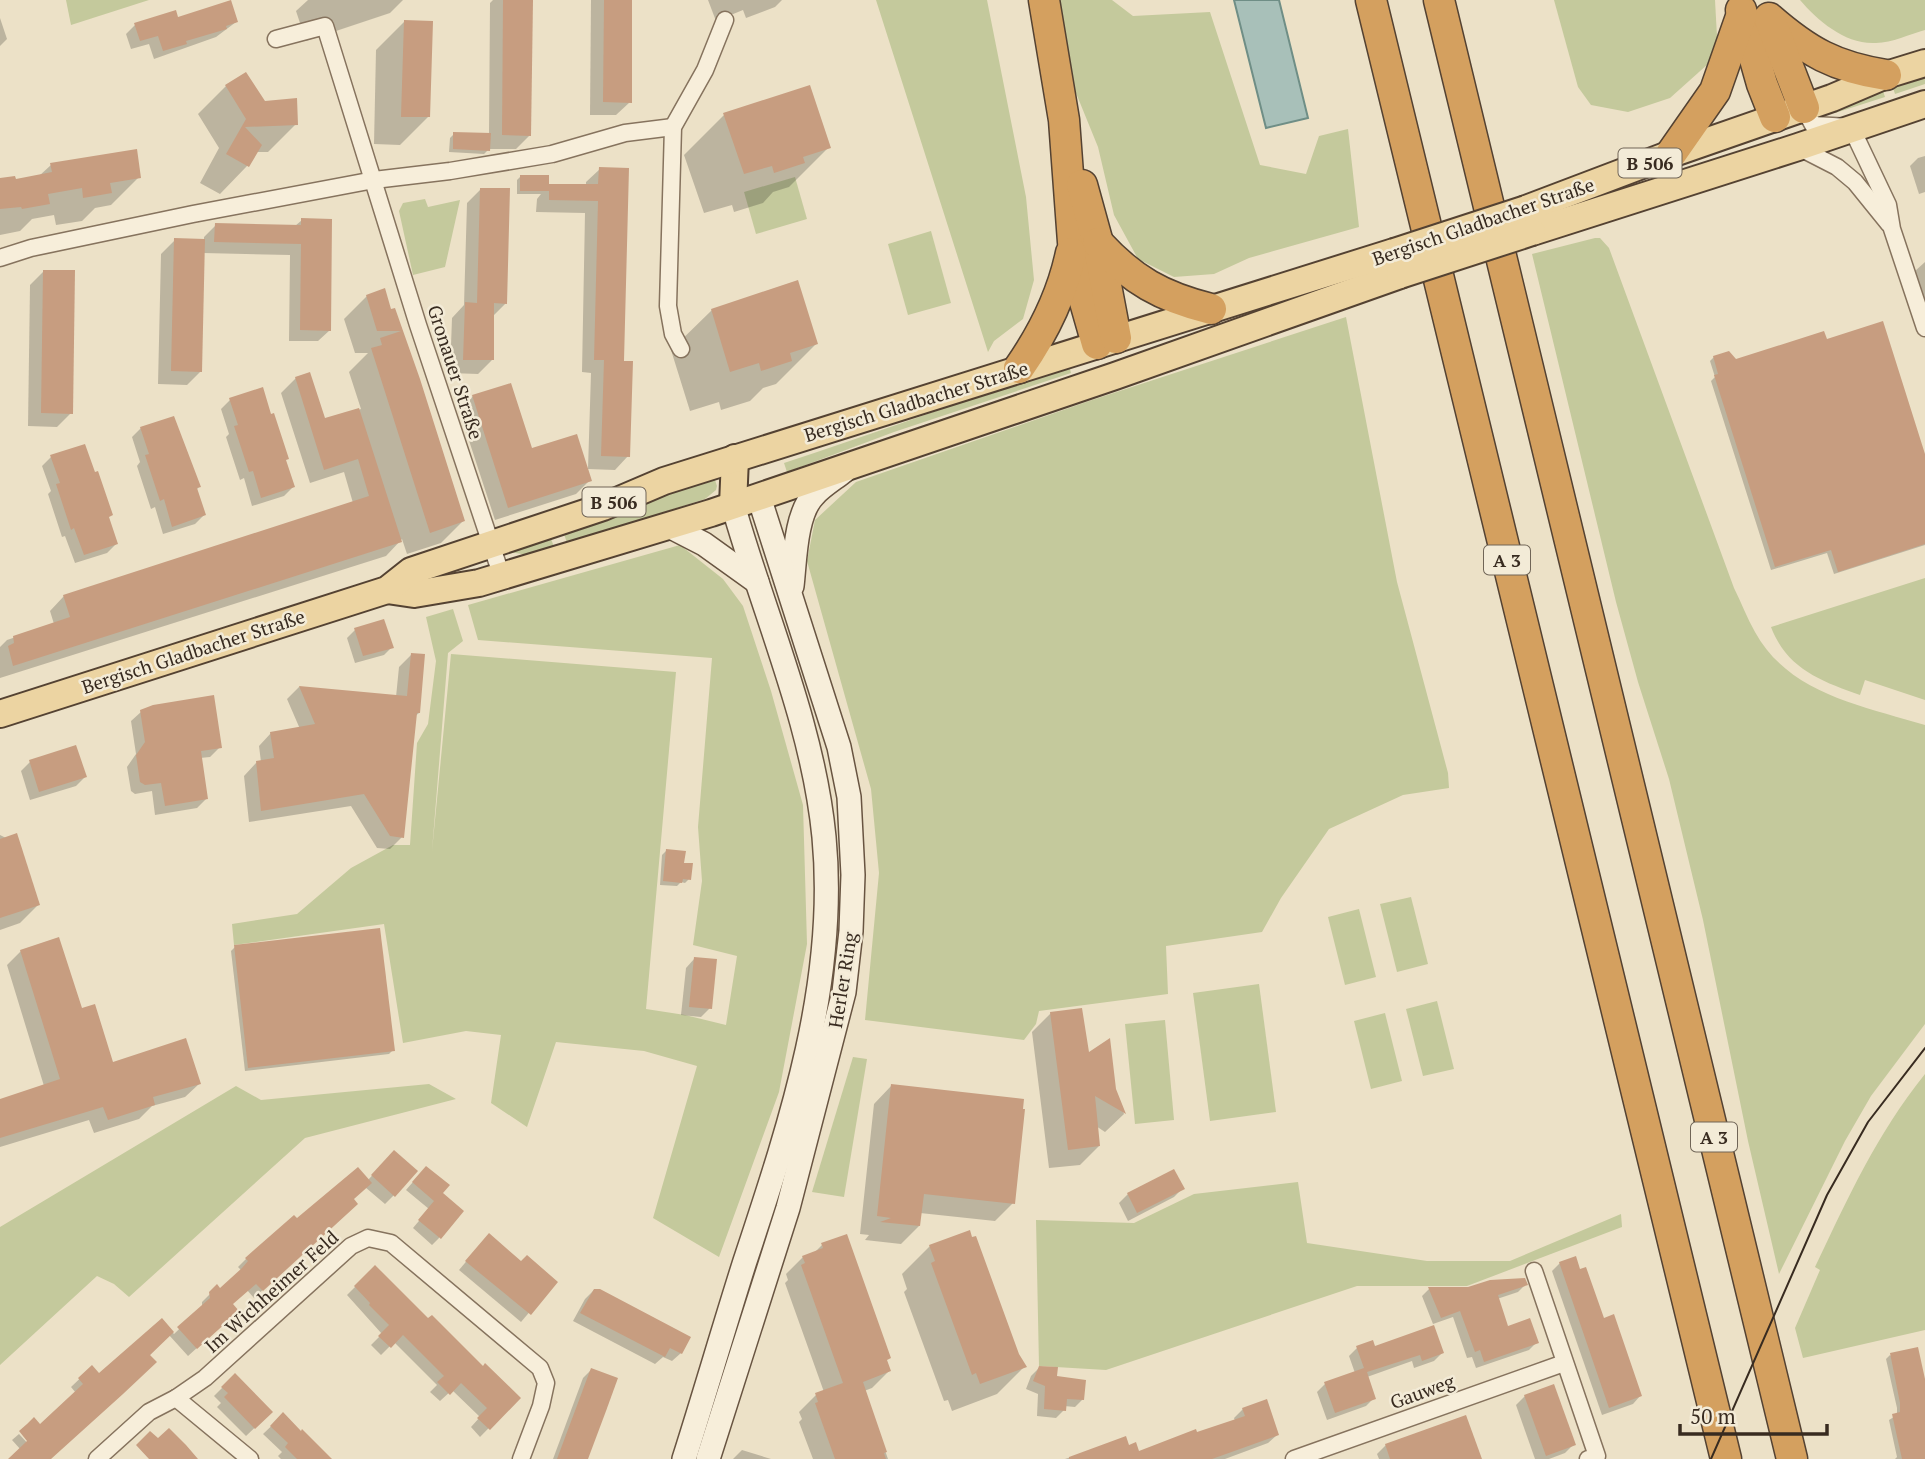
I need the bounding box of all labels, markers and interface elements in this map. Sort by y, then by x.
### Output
road number: B 506 [1618,148,1682,178]
street label: Bergisch Gladbacher Straße [1369,171,1597,271]
street label: Gronauer Straße [422,302,490,442]
street label: Bergisch Gladbacher Straße [801,355,1031,447]
road number: B 506 [582,488,646,516]
road number: A 3 [1484,546,1530,574]
street label: Bergisch Gladbacher Straße [78,603,308,699]
street label: Herler Ring [822,929,862,1030]
road number: A 3 [1691,1122,1737,1152]
street label: Im Wichheimer Feld [199,1224,343,1358]
street label: Gauweg [1386,1367,1459,1414]
scale bar [1680,1392,1827,1436]
text: 50 m [1690,1402,1736,1430]

